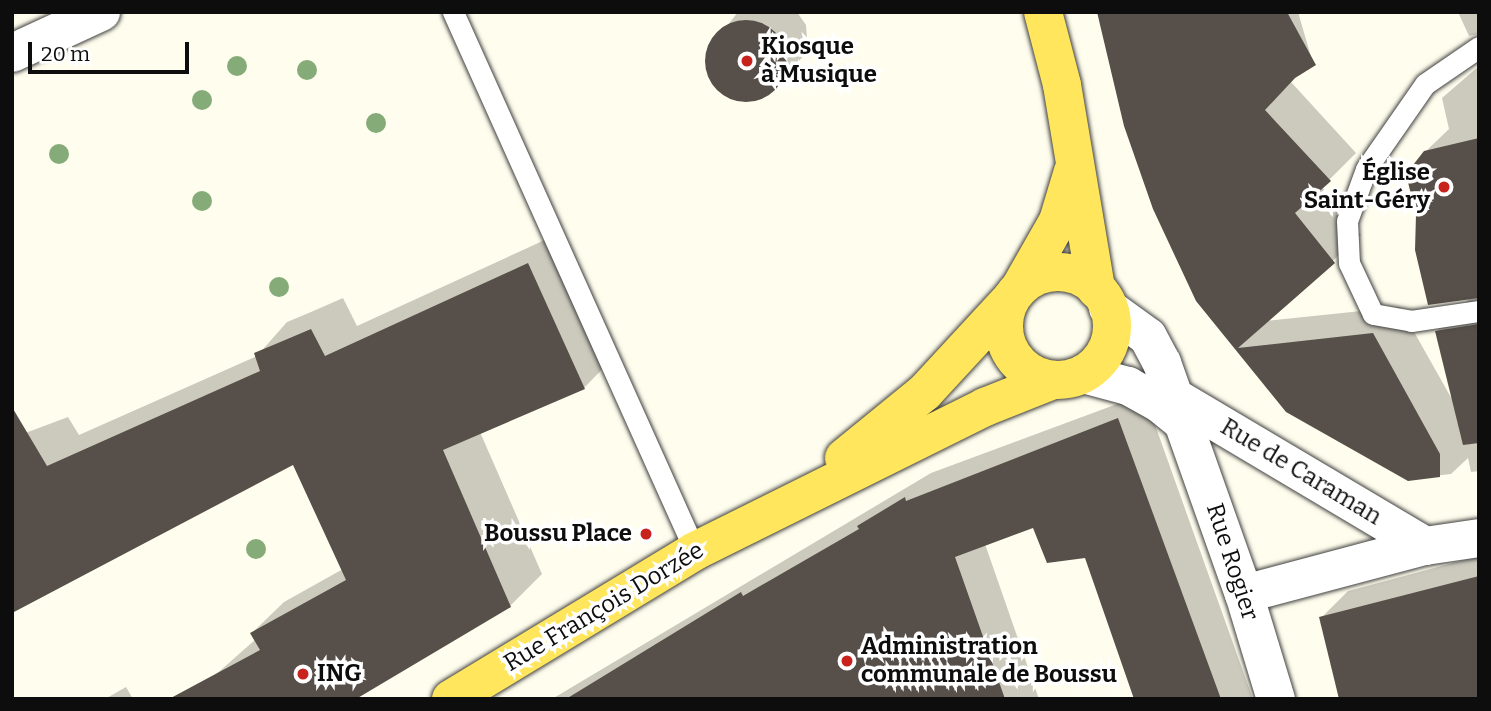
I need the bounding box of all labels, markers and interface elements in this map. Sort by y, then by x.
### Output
scale bar [32,28,192,72]
place label: Kiosque à Musique [761,33,877,89]
text: 20 m [41,41,90,67]
marker: Kiosque à Musique [739,53,755,69]
place label: Église Saint-Géry [1304,159,1430,215]
marker: Église Saint-Géry [1436,179,1452,195]
street label: Rue de Caraman [1215,413,1387,531]
street label: Rue Rogier [1200,500,1264,624]
place label: Boussu Place [484,520,632,548]
marker: Boussu Place [638,526,654,542]
street label: Rue François Dorzée [499,536,709,678]
place label: Administration communale de Boussu [861,633,1117,689]
marker: Administration communale de Boussu [839,653,855,669]
place label: ING [317,660,361,688]
marker: ING [295,666,311,682]

